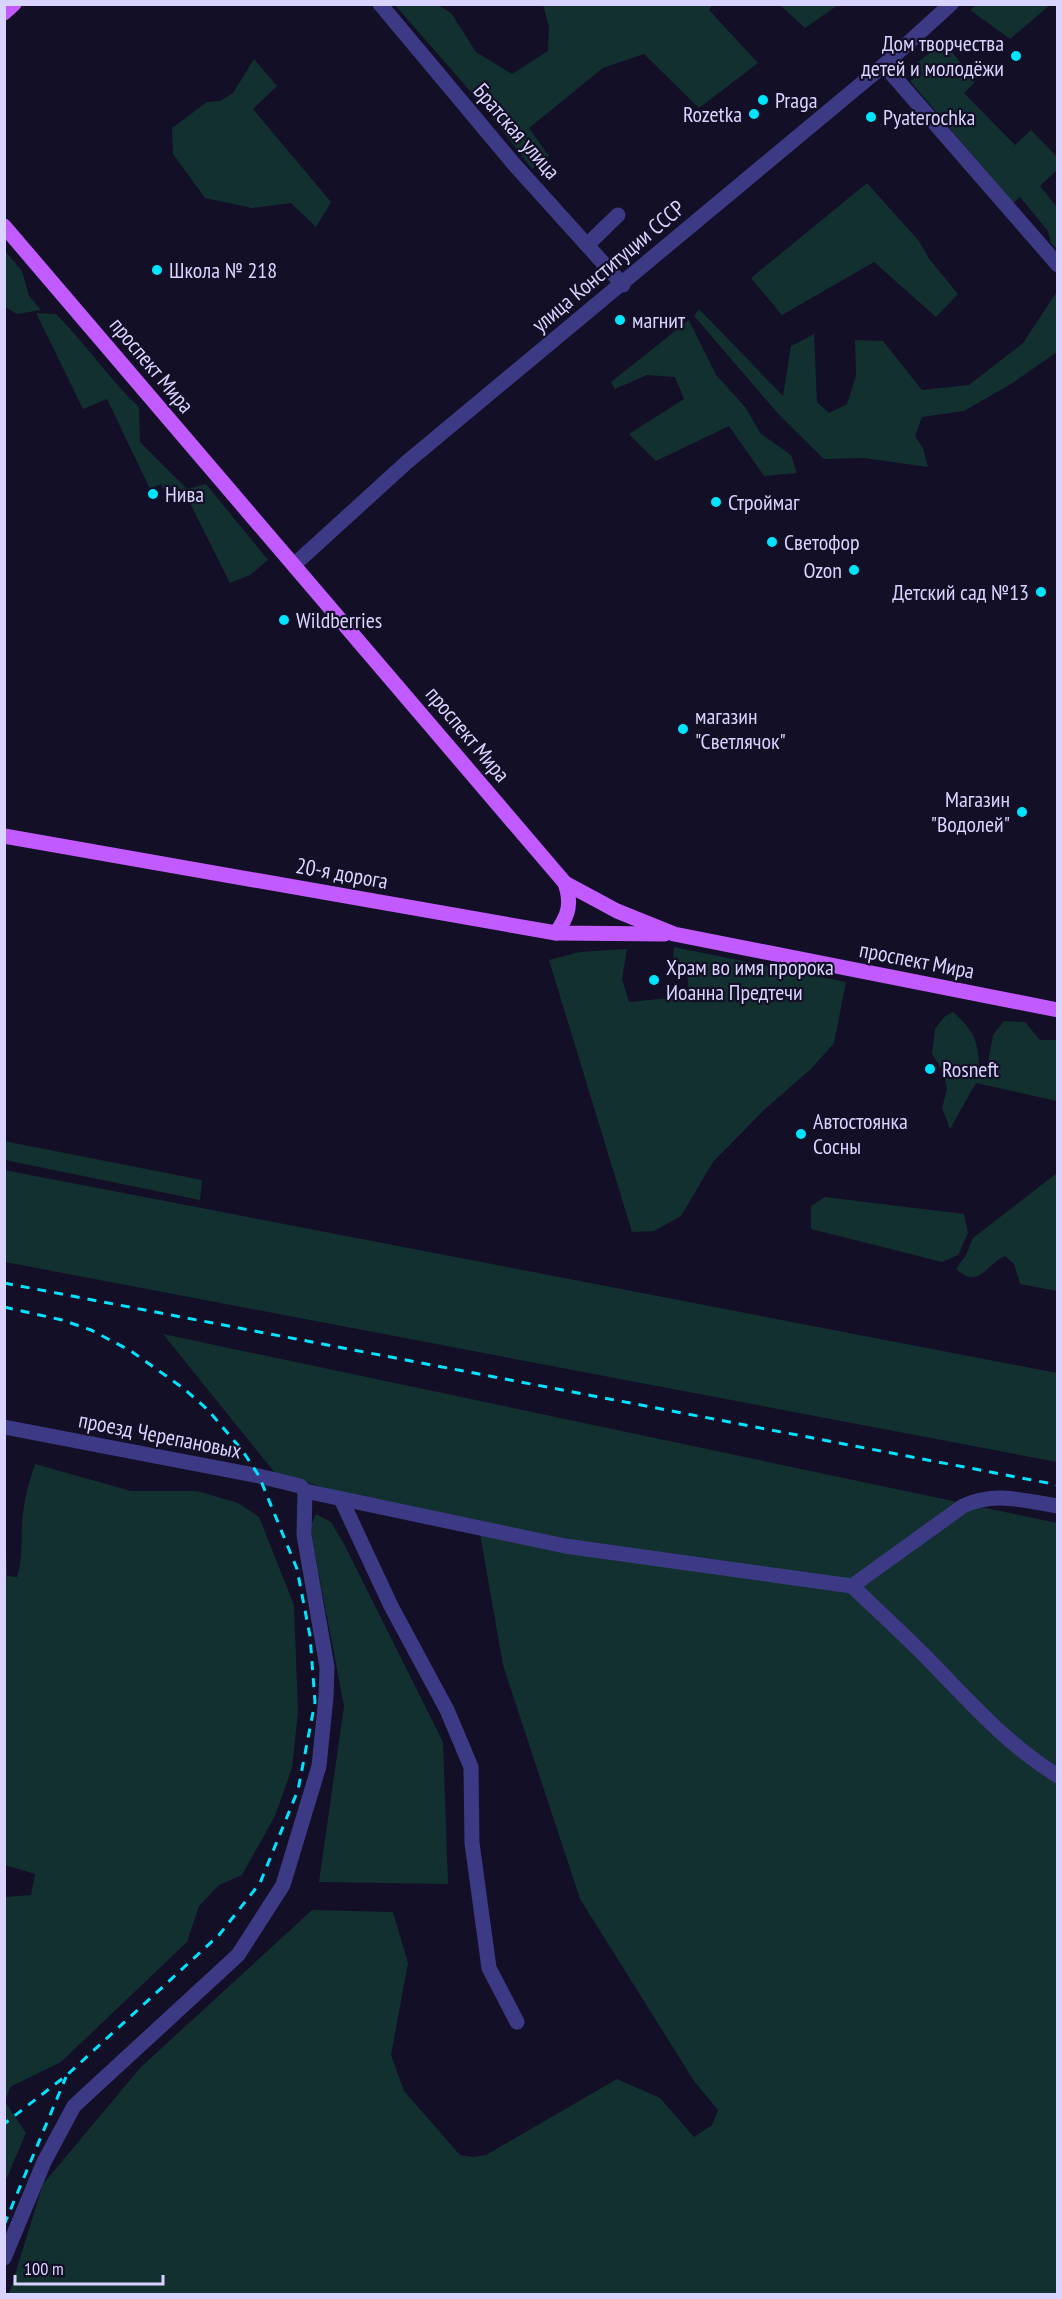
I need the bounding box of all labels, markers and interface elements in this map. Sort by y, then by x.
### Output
place label: Дом творчества детей и молодёжи [861,29,1004,82]
marker: Дом творчества детей и молодёжи [1009,49,1023,63]
street label: Братская улица [468,77,566,185]
place label: Praga [775,86,817,114]
marker: Praga [756,93,770,107]
place label: Rozetka [683,100,742,128]
place label: Pyaterochka [883,103,975,131]
marker: Rozetka [747,107,761,121]
marker: Pyaterochka [864,110,878,124]
street label: улица Конституции СССР [526,194,690,338]
place label: Школа № 218 [169,256,277,284]
marker: Школа № 218 [150,263,164,277]
place label: магнит [632,306,686,334]
street label: проспект Мира [104,311,200,419]
marker: магнит [613,313,627,327]
place label: Нива [165,480,204,508]
marker: Нива [146,487,160,501]
place label: Строймаг [728,488,800,516]
marker: Строймаг [709,495,723,509]
place label: Светофор [784,528,859,556]
marker: Светофор [765,535,779,549]
place label: Ozon [803,556,842,584]
marker: Ozon [847,563,861,577]
place label: Детский сад №13 [892,578,1029,606]
marker: Детский сад №13 [1034,585,1048,599]
place label: Wildberries [296,606,382,634]
marker: Wildberries [277,613,291,627]
street label: проспект Мира [420,680,516,788]
place label: магазин "Светлячок" [695,702,786,755]
marker: магазин "Светлячок" [676,722,690,736]
place label: Магазин "Водолей" [931,785,1010,838]
marker: Магазин "Водолей" [1015,805,1029,819]
street label: 20-я дорога [294,851,390,895]
street label: проспект Мира [857,935,977,985]
place label: Храм во имя пророка Иоанна Предтечи [666,953,834,1006]
marker: Храм во имя пророка Иоанна Предтечи [647,973,661,987]
place label: Rosneft [942,1055,999,1083]
marker: Rosneft [923,1062,937,1076]
place label: Автостоянка Сосны [813,1107,908,1160]
marker: Автостоянка Сосны [794,1127,808,1141]
street label: проезд Черепановых [76,1405,244,1465]
scale bar [15,2248,164,2286]
text: 100 m [24,2257,64,2280]

